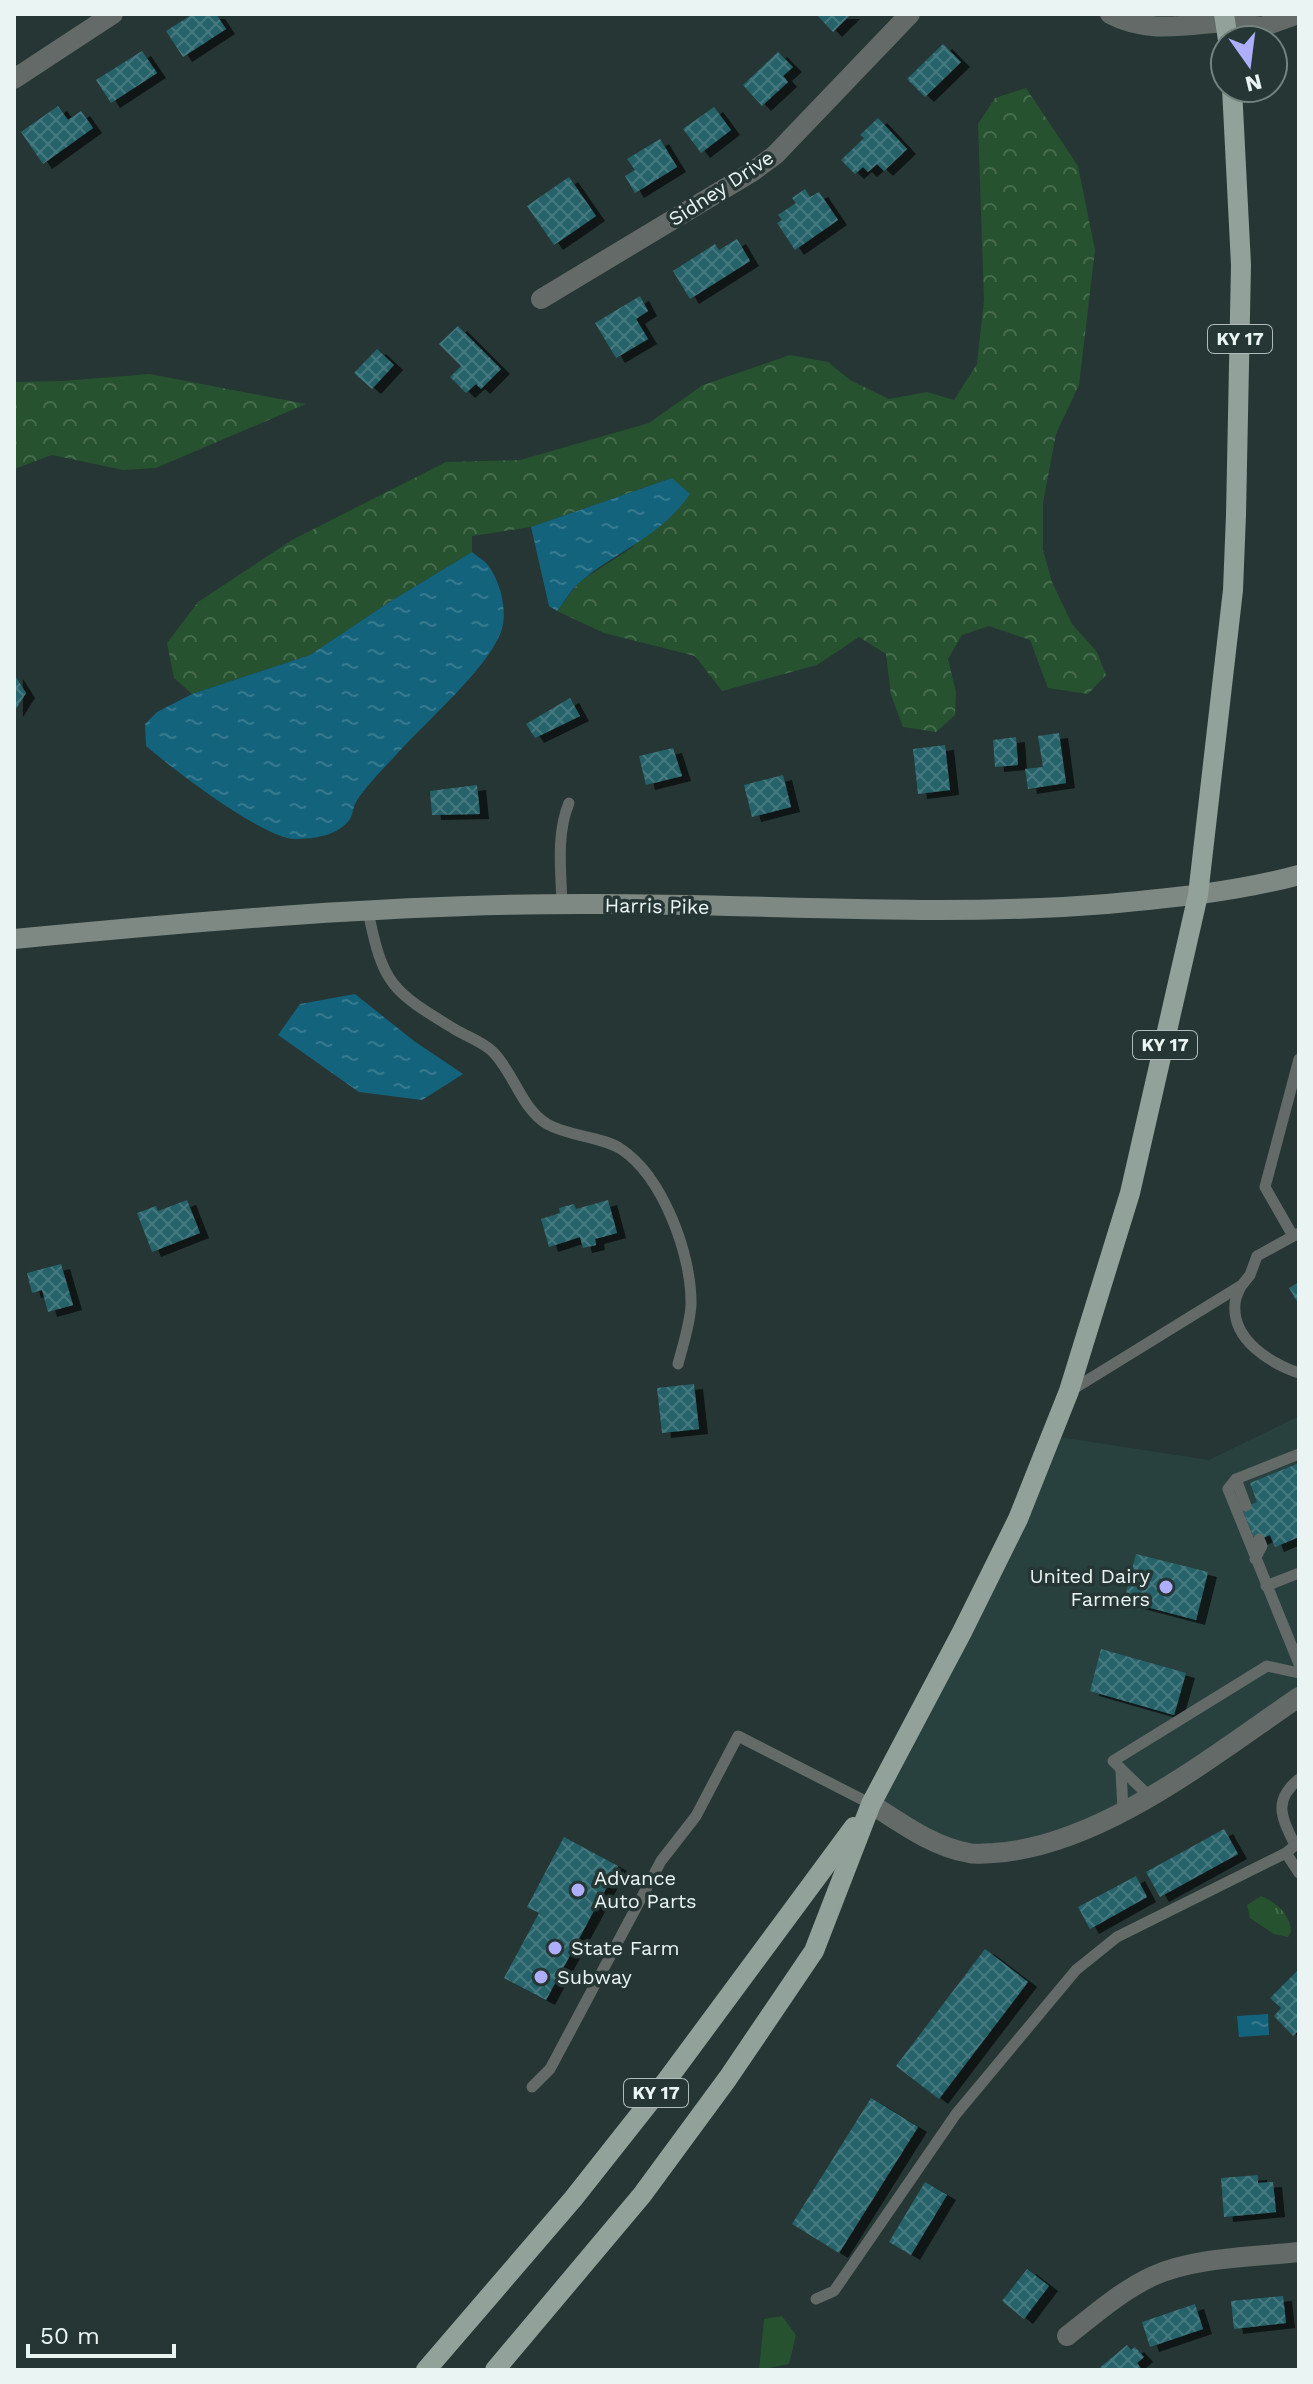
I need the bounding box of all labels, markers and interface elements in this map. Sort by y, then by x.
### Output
north arrow [1209,24,1289,104]
text: N [1243,69,1265,97]
street label: Sidney Drive [664,145,778,231]
road number: KY 17 [1208,325,1272,353]
street label: Harris Pike [604,893,710,919]
road number: KY 17 [1133,1031,1197,1059]
place label: United Dairy Farmers [1029,1564,1151,1611]
marker: United Dairy Farmers [1157,1578,1175,1596]
place label: Advance Auto Parts [594,1866,697,1913]
marker: Advance Auto Parts [569,1881,587,1899]
place label: State Farm [571,1936,680,1960]
marker: State Farm [546,1939,564,1957]
place label: Subway [557,1965,633,1989]
marker: Subway [532,1968,550,1986]
road number: KY 17 [624,2079,688,2107]
scale bar [28,2308,174,2358]
text: 50 m [40,2322,100,2350]

